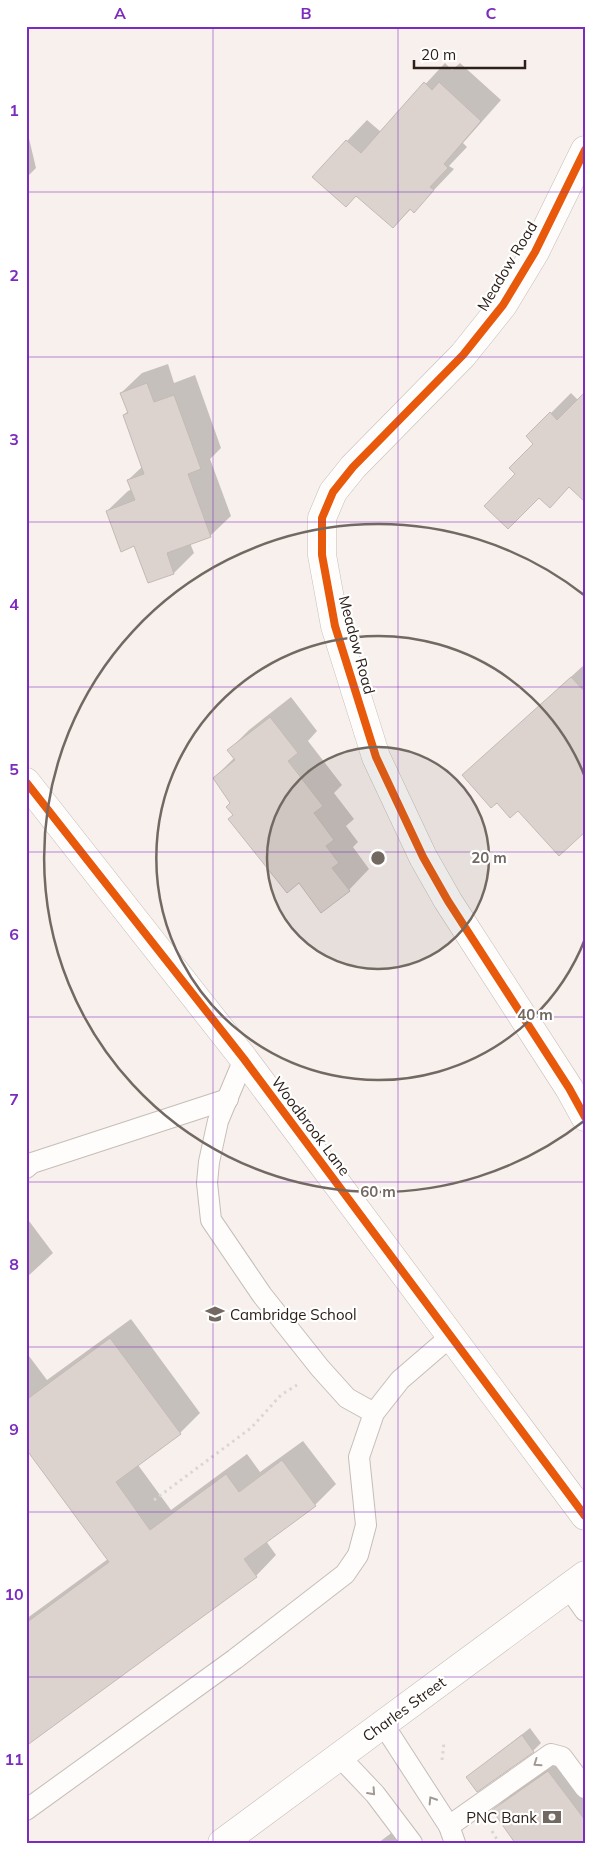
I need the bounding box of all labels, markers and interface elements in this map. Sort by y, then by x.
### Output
text: A [114,3,126,23]
text: B [300,3,312,23]
text: C [486,3,497,23]
scale bar [414,38,525,70]
text: 20 m [421,45,456,64]
text: 1 [9,100,19,120]
street label: Meadow Road [473,218,541,314]
text: 2 [9,265,19,285]
text: 3 [9,429,19,449]
text: 4 [9,594,19,614]
street label: Meadow Road [335,594,379,696]
text: 5 [9,759,19,779]
text: 20 m [471,848,507,867]
centre of rings [369,849,387,867]
text: 6 [9,924,19,944]
text: 40 m [517,1005,553,1024]
street label: Woodbrook Lane [268,1073,354,1179]
text: 7 [9,1089,19,1109]
text: 60 m [360,1182,396,1201]
text: 8 [9,1254,19,1274]
school or university icon: Cambridge School [204,1303,226,1325]
place label: Cambridge School [230,1305,357,1324]
text: 9 [9,1419,19,1439]
text: 10 [4,1584,24,1604]
street label: Charles Street [359,1672,449,1746]
text: 11 [4,1749,24,1769]
one-way arrow [534,1757,543,1766]
one-way arrow [367,1786,376,1795]
one-way arrow [429,1796,439,1805]
bank icon: PNC Bank [541,1806,563,1828]
place label: PNC Bank [466,1808,537,1827]

